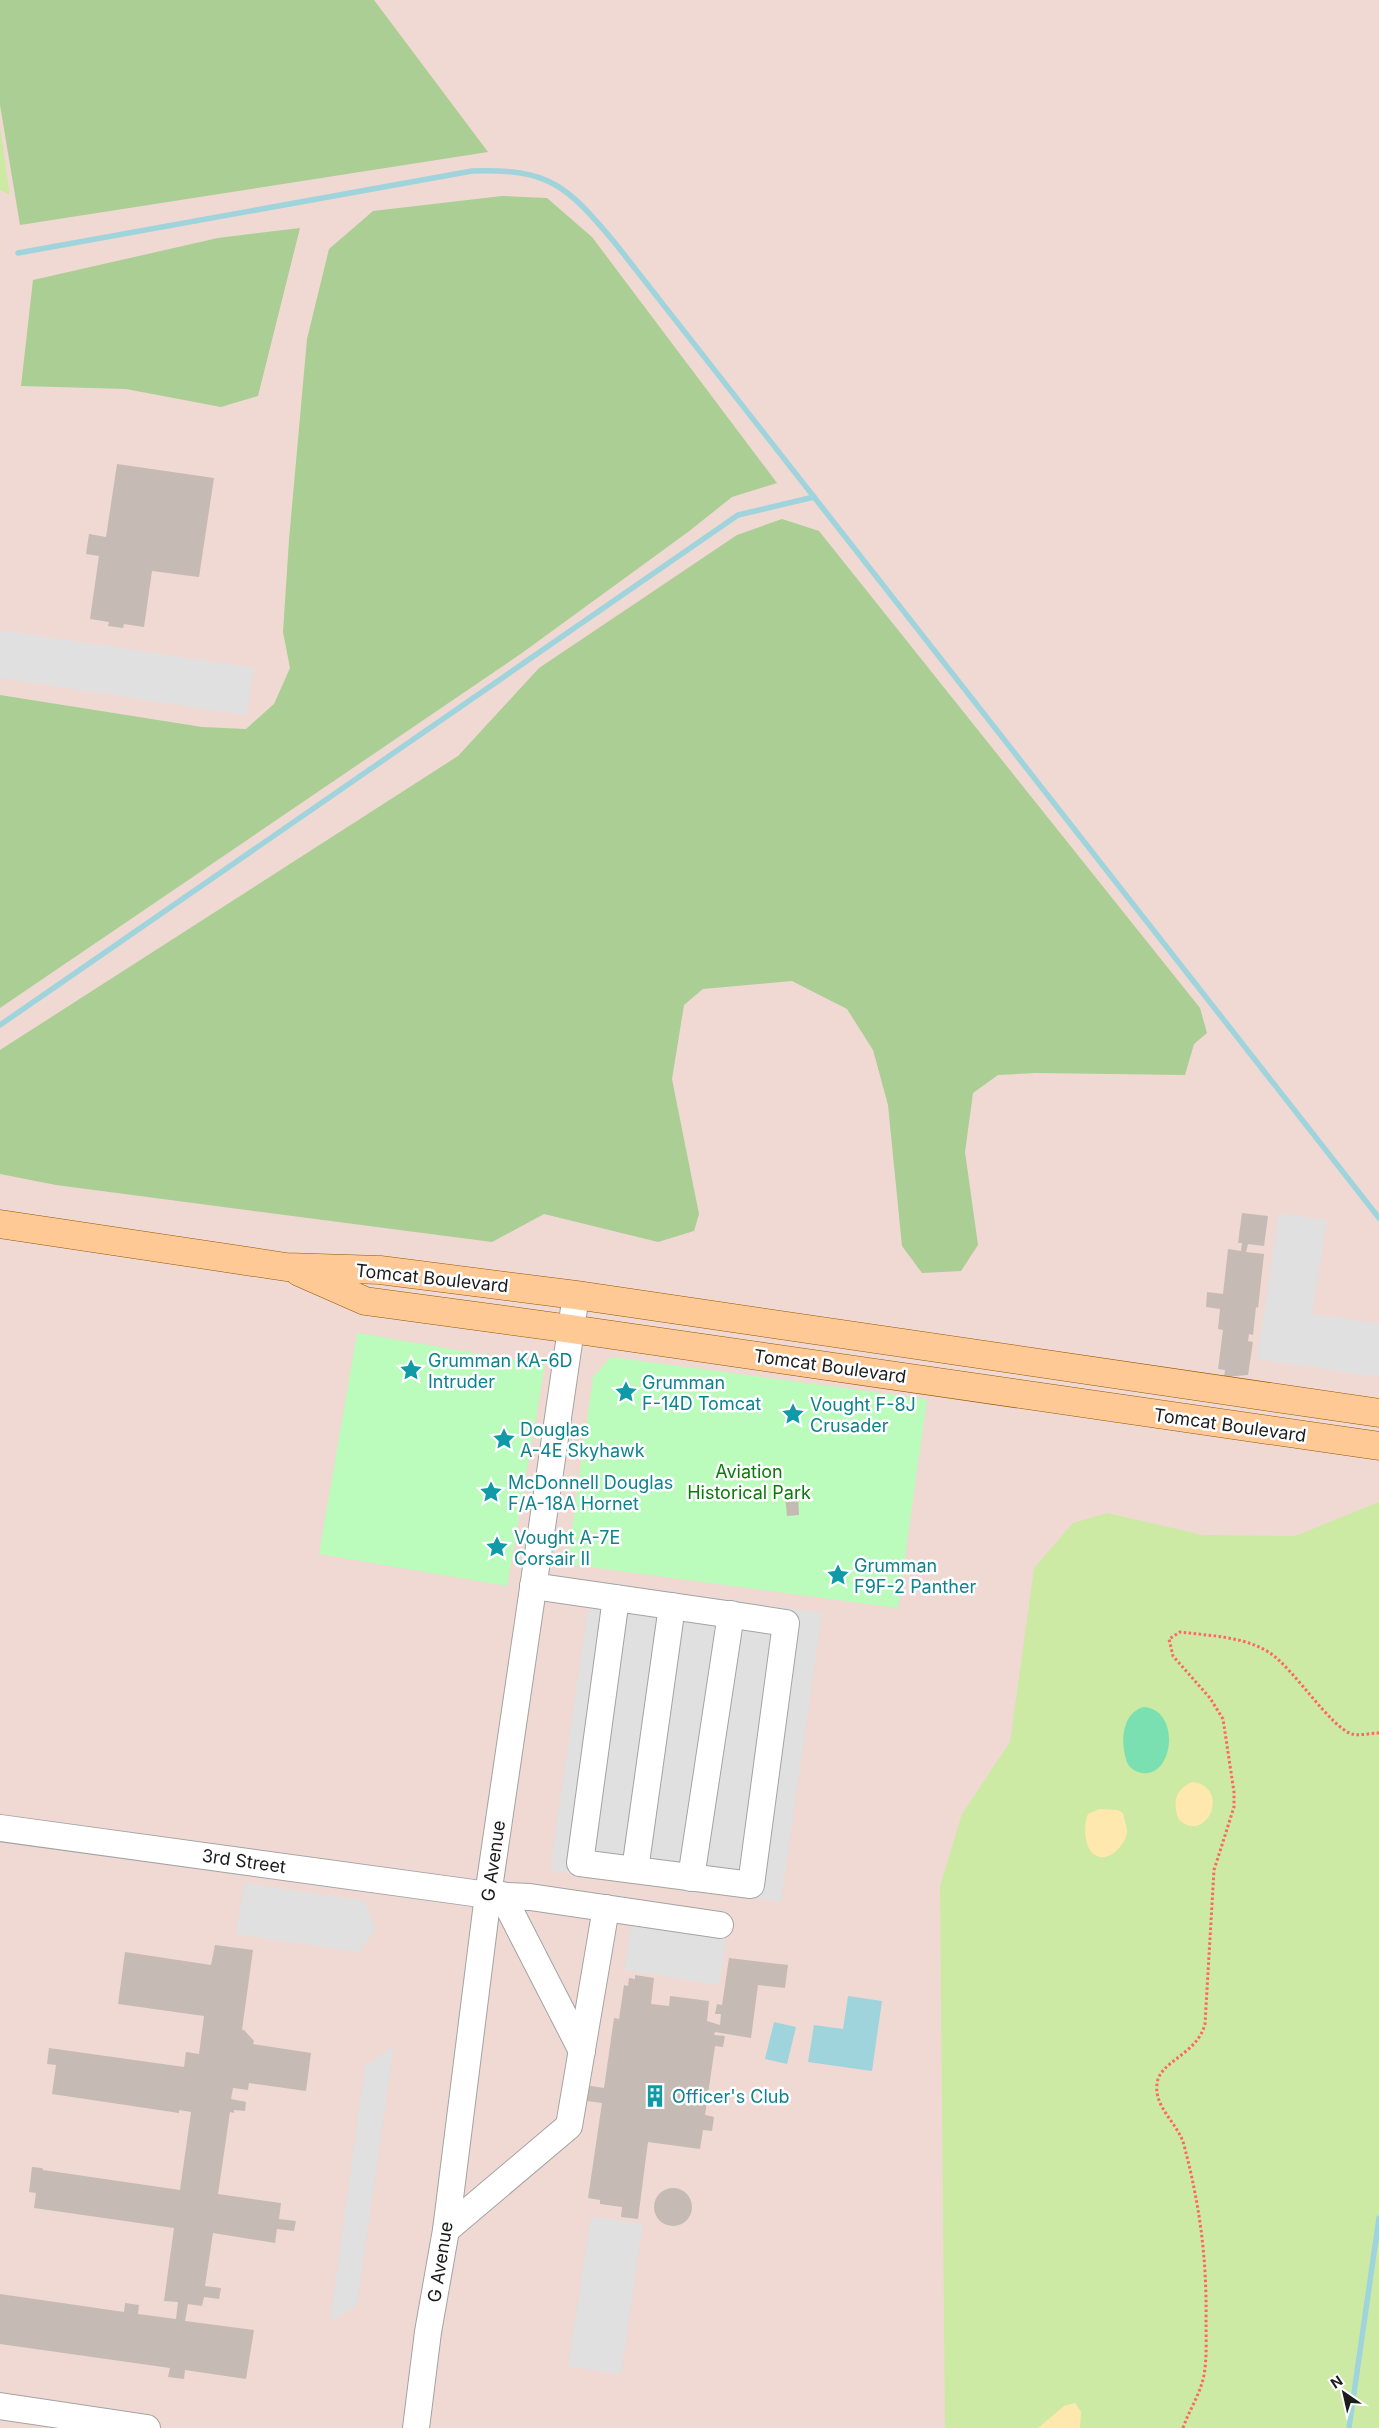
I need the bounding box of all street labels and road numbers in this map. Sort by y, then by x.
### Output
street label: Tomcat Boulevard [354,1260,510,1296]
street label: Tomcat Boulevard [752,1345,908,1387]
street label: Tomcat Boulevard [1152,1404,1308,1446]
street label: G Avenue [477,1819,509,1903]
street label: 3rd Street [201,1845,287,1877]
street label: G Avenue [423,2220,457,2304]

